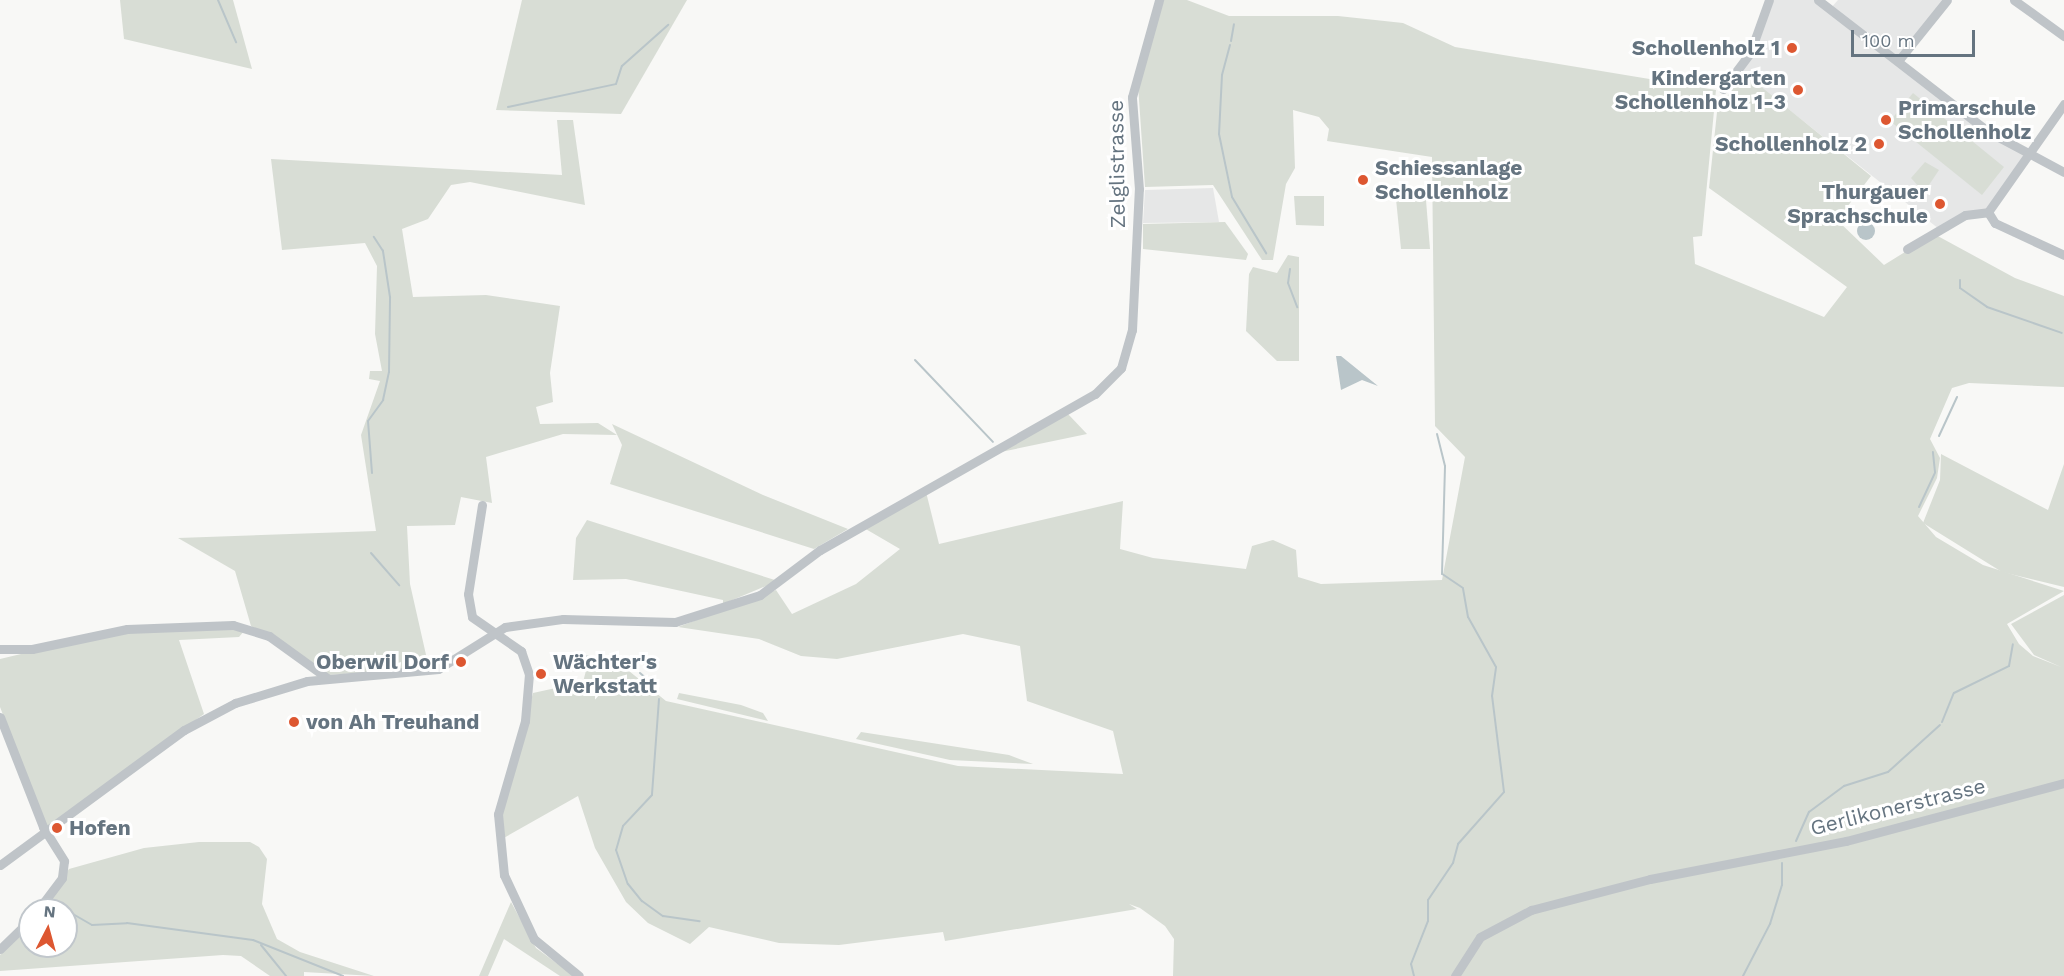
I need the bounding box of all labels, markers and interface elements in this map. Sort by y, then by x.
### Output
scale bar [1854,18,1978,56]
text: 100 m [1862,30,1915,51]
place label: Schollenholz 1 [1632,35,1780,61]
marker: Schollenholz 1 [1785,41,1799,55]
place label: Kindergarten Schollenholz 1-3 [1615,65,1786,115]
marker: Kindergarten Schollenholz 1-3 [1791,83,1805,97]
place label: Primarschule Schollenholz [1898,95,2036,145]
street label: Zelglistrasse [1103,99,1131,229]
marker: Primarschule Schollenholz [1879,113,1893,127]
place label: Schollenholz 2 [1715,131,1867,157]
marker: Schollenholz 2 [1872,137,1886,151]
place label: Schiessanlage Schollenholz [1375,155,1523,205]
marker: Schiessanlage Schollenholz [1356,173,1370,187]
place label: Thurgauer Sprachschule [1787,179,1928,229]
marker: Thurgauer Sprachschule [1933,197,1947,211]
place label: Oberwil Dorf [316,649,449,675]
place label: Wächter's Werkstatt [553,649,657,699]
marker: Oberwil Dorf [454,655,468,669]
marker: Wächter's Werkstatt [534,667,548,681]
place label: von Ah Treuhand [306,709,480,735]
marker: von Ah Treuhand [287,715,301,729]
street label: Gerlikonerstrasse [1808,773,1988,841]
place label: Hofen [69,815,131,841]
marker: Hofen [50,821,64,835]
north arrow [18,898,78,958]
text: N [43,902,57,922]

